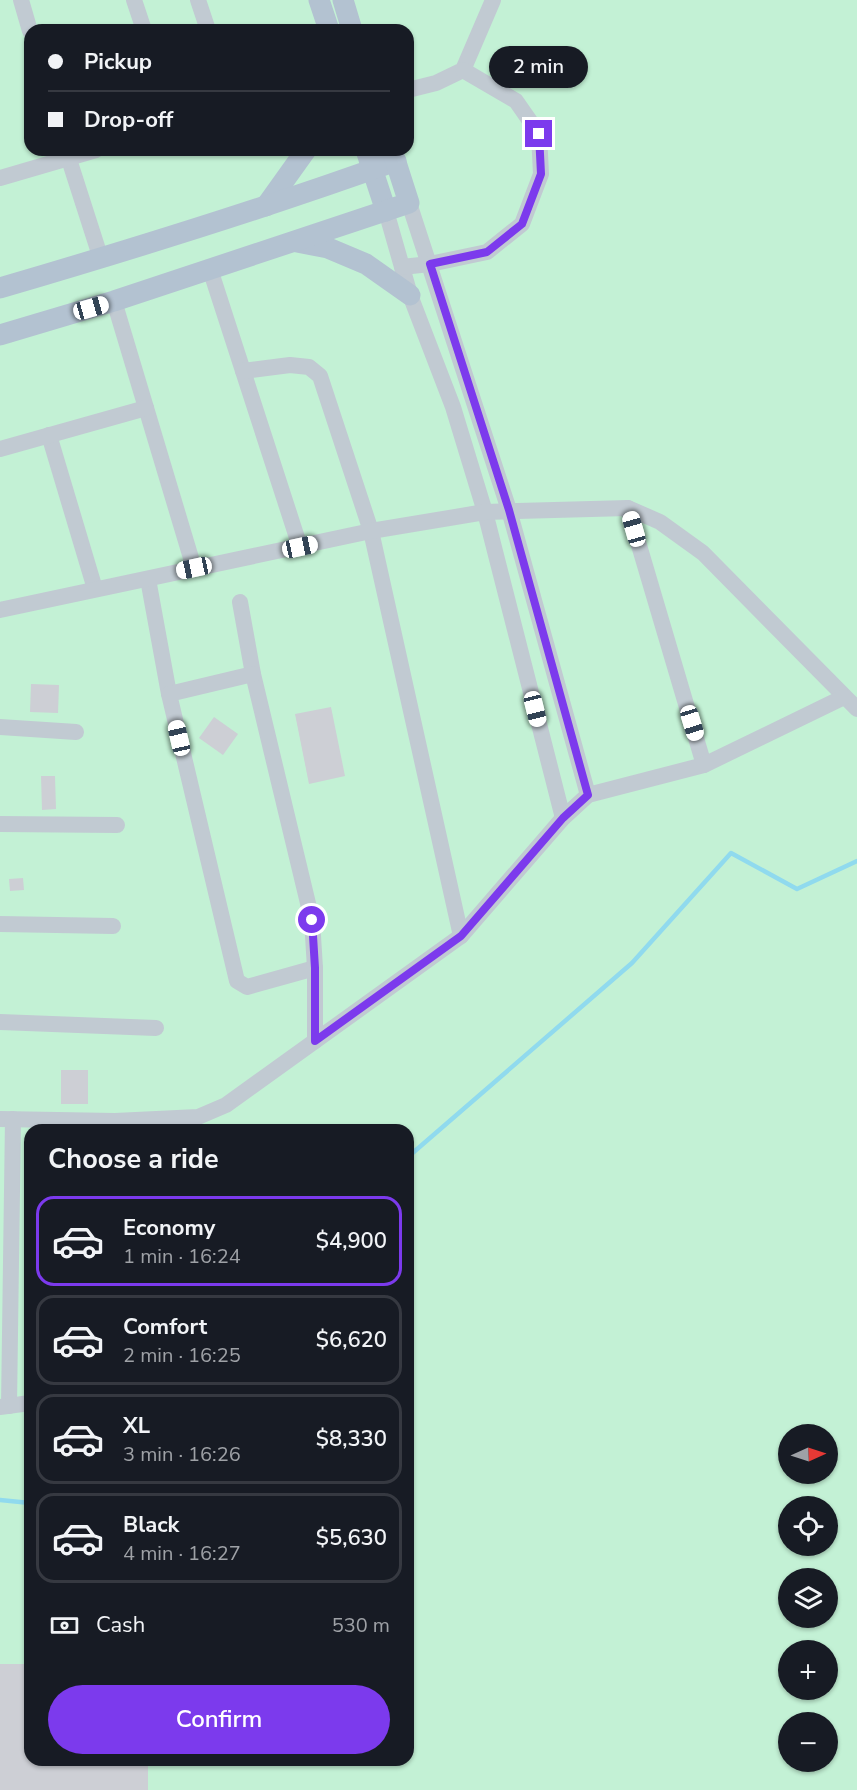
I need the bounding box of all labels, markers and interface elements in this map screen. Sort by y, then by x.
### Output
text: Pickup [84,47,152,77]
callout: 2 min [490,47,588,89]
text: 2 min [513,53,564,80]
text: Drop-off [84,105,173,135]
route end [525,120,552,147]
car [71,294,111,322]
car [620,509,648,549]
car [281,534,319,560]
car [175,555,213,581]
car [522,689,548,729]
car [678,703,706,743]
car [166,718,192,758]
route start [298,906,325,933]
text: Choose a ride [48,1141,219,1178]
text: Economy [123,1213,215,1243]
icon: car [51,1214,105,1268]
text: $4,900 [316,1226,387,1256]
text: 1 min · 16:24 [123,1243,241,1270]
text: Comfort [123,1312,207,1342]
icon: car [51,1313,105,1367]
text: $6,620 [316,1325,387,1355]
text: 2 min · 16:25 [123,1342,241,1369]
text: XL [123,1411,150,1441]
icon: car [51,1412,105,1466]
text: $8,330 [316,1424,387,1454]
north arrow [778,1424,838,1484]
map controls [778,1424,838,1772]
text: 3 min · 16:26 [123,1441,241,1468]
button: locate [778,1496,838,1556]
text: Black [123,1510,179,1540]
icon: car [51,1511,105,1565]
text: $5,630 [316,1523,387,1553]
text: 4 min · 16:27 [123,1540,241,1567]
button: layers [778,1568,838,1628]
icon: cash [48,1609,81,1642]
text: Cash [96,1610,145,1640]
text: 530 m [332,1612,390,1639]
button: + [778,1640,838,1700]
button: Confirm [48,1685,390,1754]
button: − [778,1712,838,1772]

